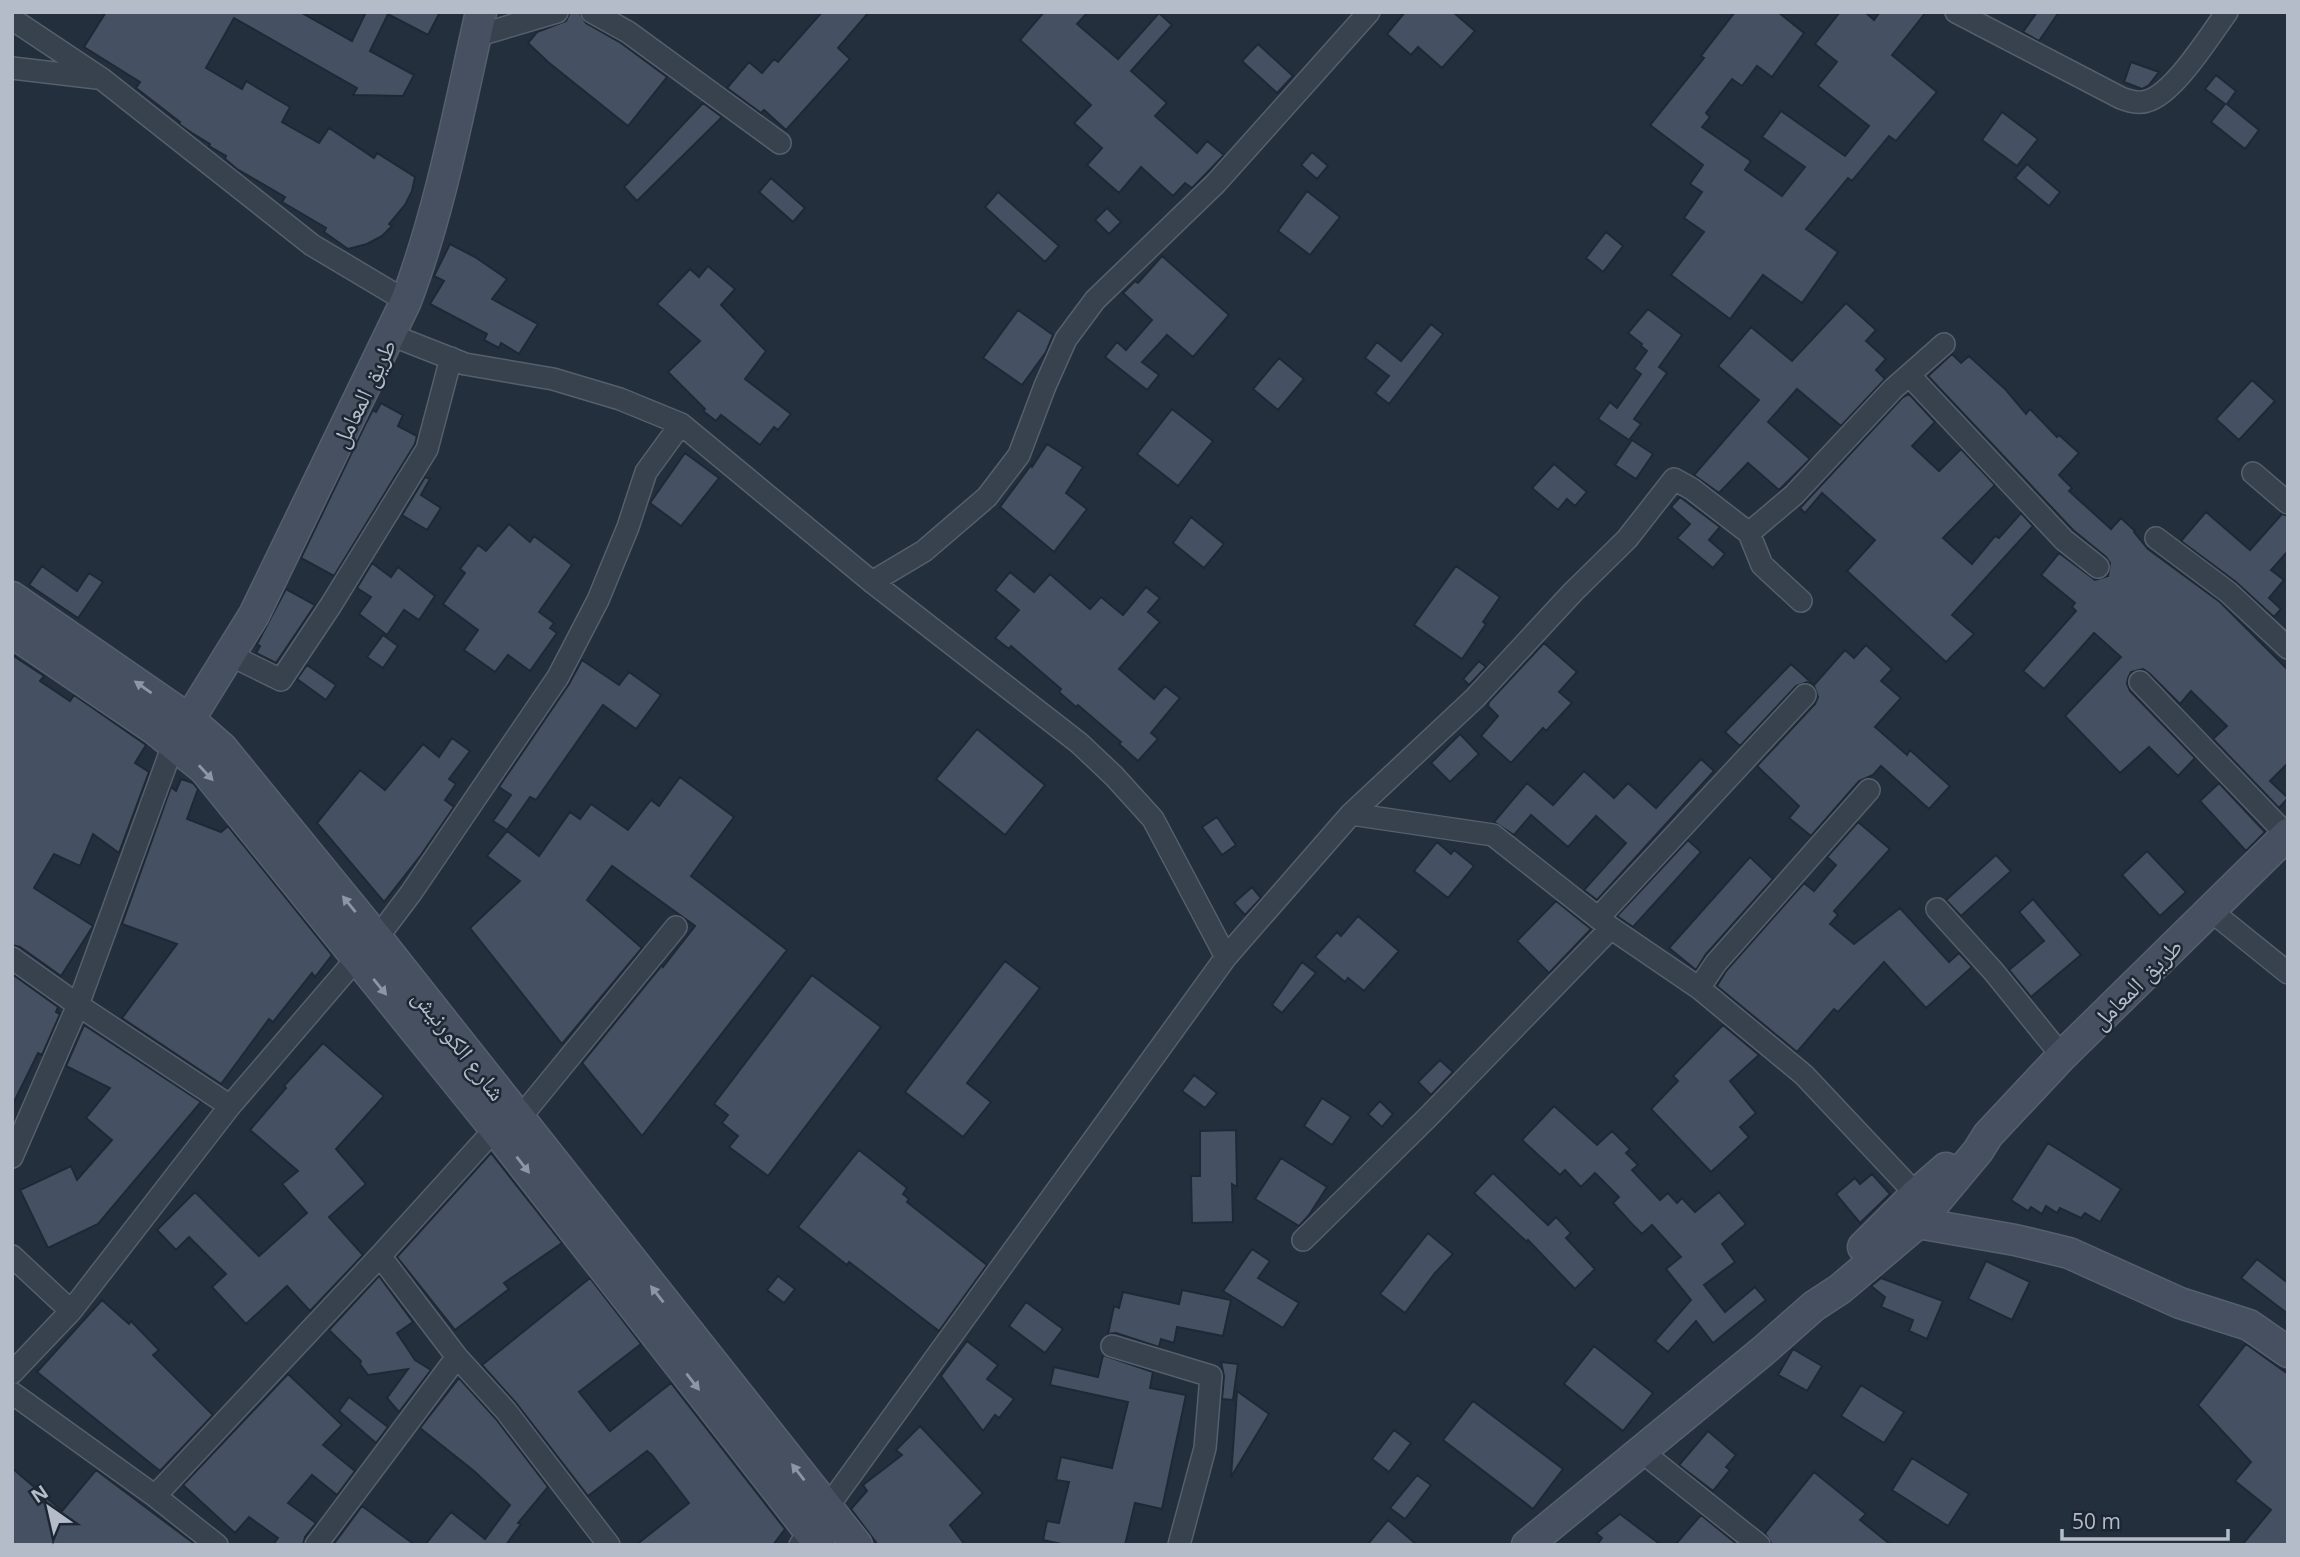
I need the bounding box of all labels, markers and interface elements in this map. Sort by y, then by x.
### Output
street label: طريق المعامل [322,333,404,453]
one-way arrow [134,680,152,694]
one-way arrow [197,764,213,781]
one-way arrow [342,895,357,913]
street label: طريق المعامل [2083,930,2189,1036]
one-way arrow [373,978,388,996]
street label: شارع الكورنيش [406,981,514,1107]
one-way arrow [515,1155,530,1173]
one-way arrow [650,1286,665,1304]
one-way arrow [686,1373,701,1391]
one-way arrow [791,1464,806,1482]
north arrow [14,1473,84,1543]
text: N [26,1479,53,1509]
scale bar [2062,1498,2228,1542]
text: 50 m [2072,1507,2121,1535]

